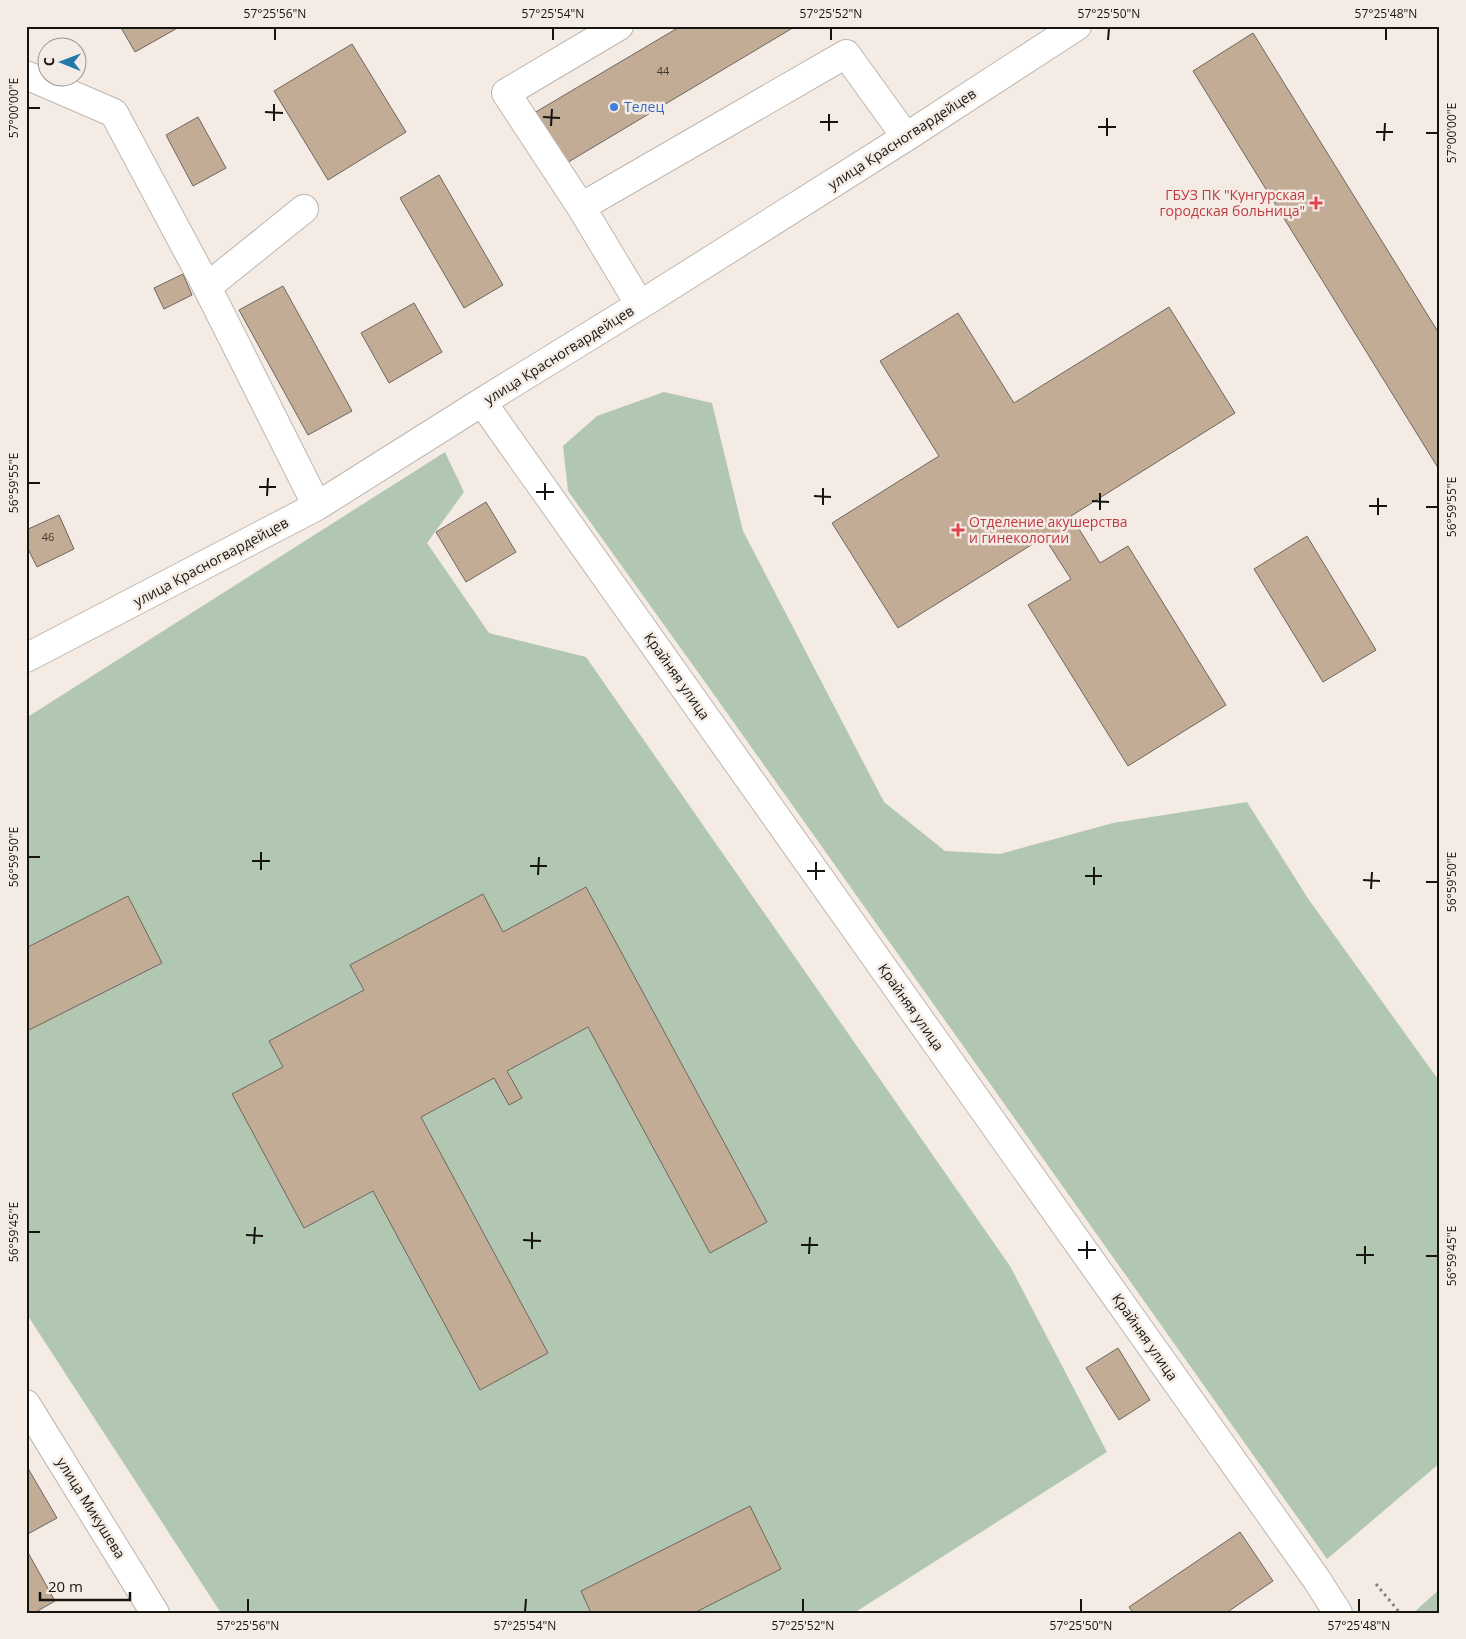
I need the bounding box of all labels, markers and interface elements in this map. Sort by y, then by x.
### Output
text: 57°25'56"N [244,5,306,22]
text: 57°25'54"N [522,5,584,22]
text: 57°25'52"N [800,5,862,22]
text: 57°25'50"N [1078,5,1140,22]
text: 57°25'48"N [1355,5,1417,22]
north arrow [38,38,88,88]
text: С [39,57,58,66]
house number: 44 [657,63,670,78]
text: 57°00'00"E [5,78,22,138]
street label: улица Красногвардейцев [824,84,979,194]
place label: Телец [624,97,664,116]
marker: Телец [608,101,620,113]
text: 57°00'00"E [1443,103,1460,163]
place label: ГБУЗ ПК "Кунгурская городская больница" [1160,185,1305,220]
marker: ГБУЗ ПК "Кунгурская городская больница" [1309,196,1323,210]
street label: улица Красногвардейцев [480,301,637,408]
text: 56°59'55"E [5,453,22,513]
text: 56°59'55"E [1443,477,1460,537]
place label: Отделение акушерства и гинекологии [969,512,1128,547]
street label: улица Красногвардейцев [130,513,292,611]
marker: Отделение акушерства и гинекологии [951,523,965,537]
house number: 46 [42,529,54,544]
street label: Крайняя улица [640,628,715,723]
text: 56°59'50"E [5,827,22,887]
text: 56°59'50"E [1443,852,1460,912]
street label: Крайняя улица [874,959,949,1054]
text: 56°59'45"E [5,1202,22,1262]
text: 56°59'45"E [1443,1226,1460,1286]
street label: Крайняя улица [1108,1289,1183,1384]
street label: улица Микушева [53,1454,130,1562]
scale bar [40,1569,130,1601]
text: 20 m [48,1576,83,1596]
text: 57°25'56"N [217,1617,279,1634]
text: 57°25'54"N [494,1617,556,1634]
text: 57°25'52"N [772,1617,834,1634]
text: 57°25'50"N [1050,1617,1112,1634]
text: 57°25'48"N [1328,1617,1390,1634]

